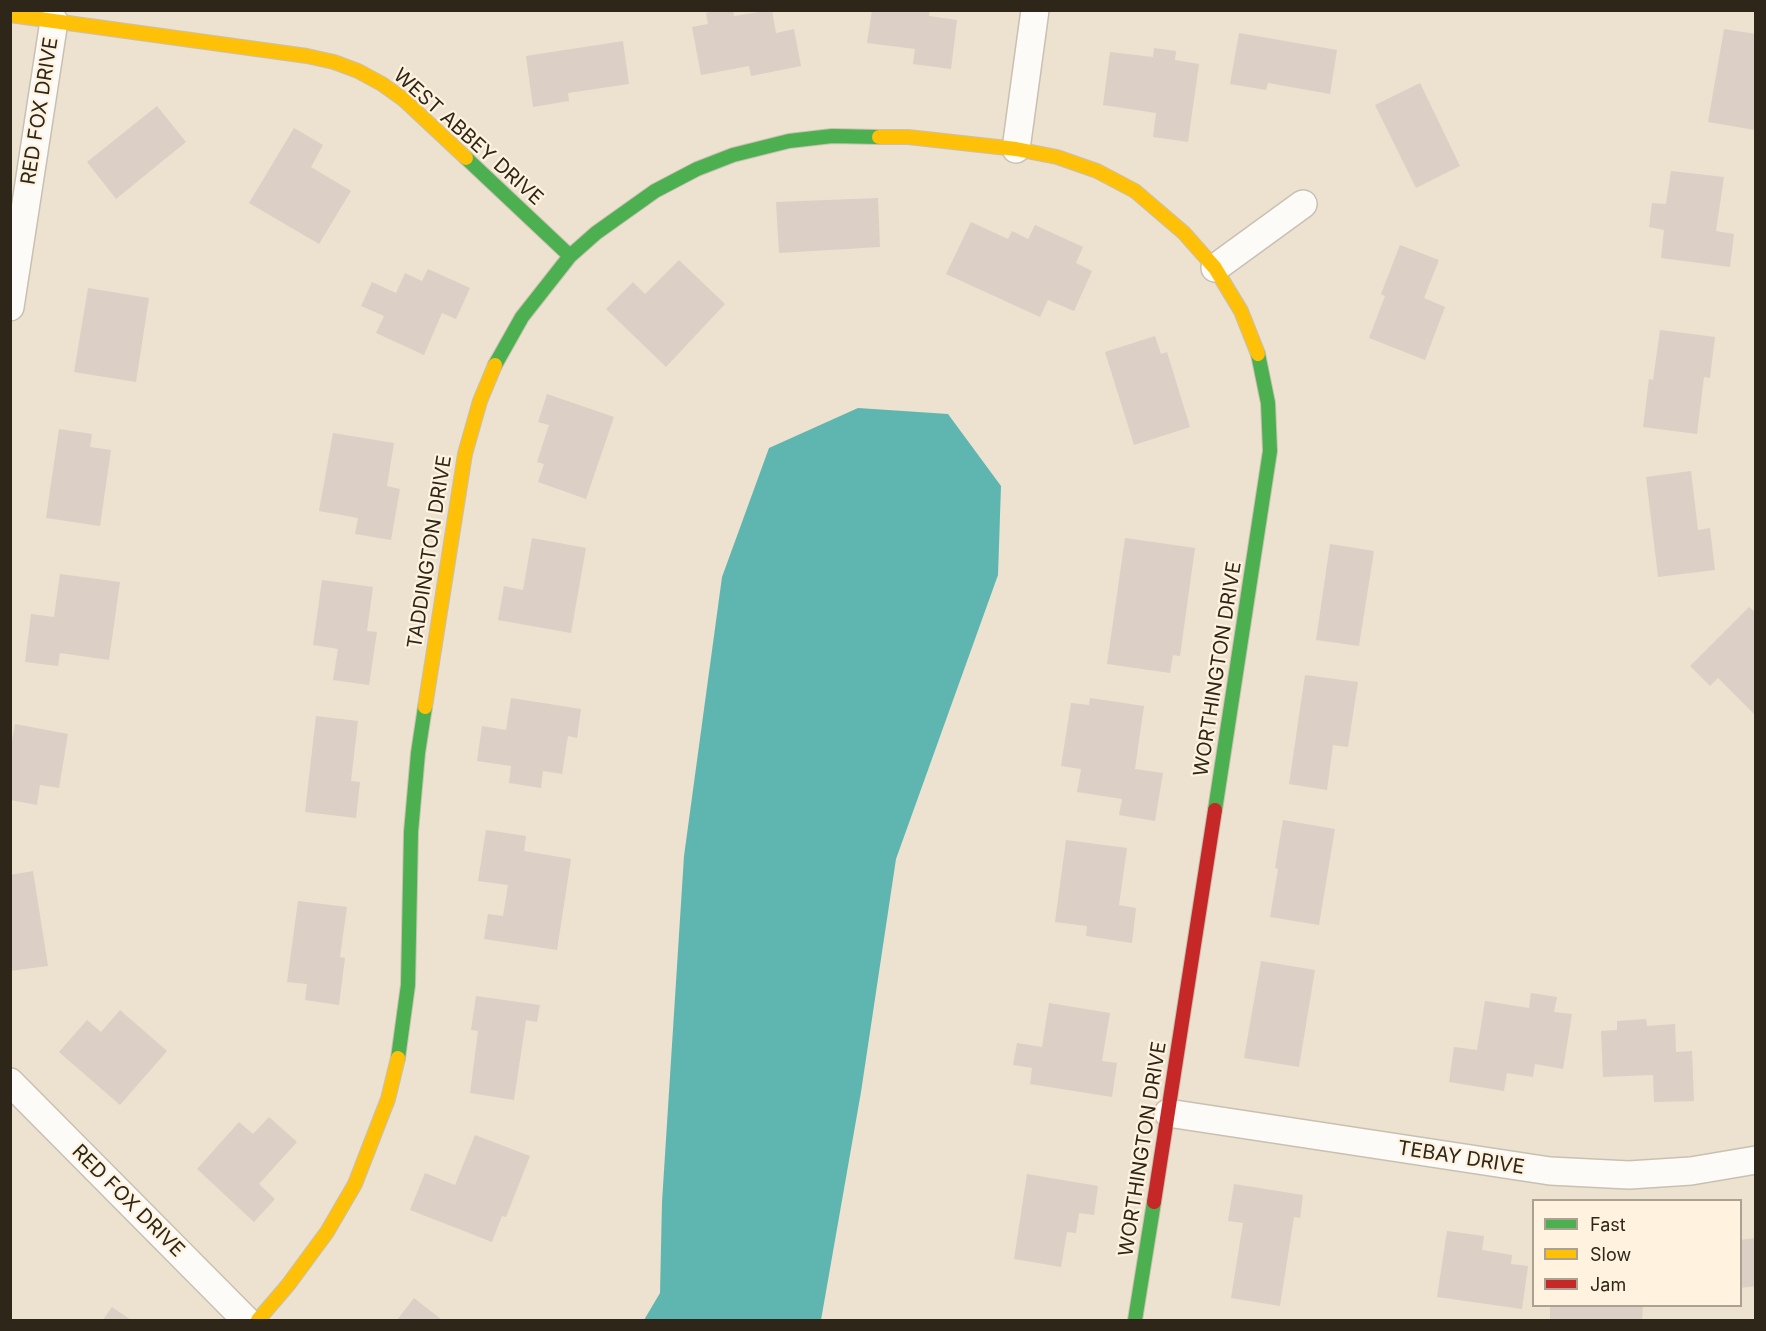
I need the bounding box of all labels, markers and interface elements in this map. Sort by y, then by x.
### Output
street label: RED FOX DRIVE [16,35,64,187]
street label: WEST ABBEY DRIVE [388,64,548,210]
street label: TADDINGTON DRIVE [403,454,457,650]
street label: WORTHINGTON DRIVE [1189,560,1247,778]
street label: WORTHINGTON DRIVE [1114,1040,1172,1258]
street label: TEBAY DRIVE [1396,1136,1526,1180]
street label: RED FOX DRIVE [67,1140,189,1262]
legend [1532,1199,1742,1307]
text: Fast [1590,1214,1626,1235]
text: Slow [1590,1244,1631,1265]
text: Jam [1590,1274,1626,1295]

